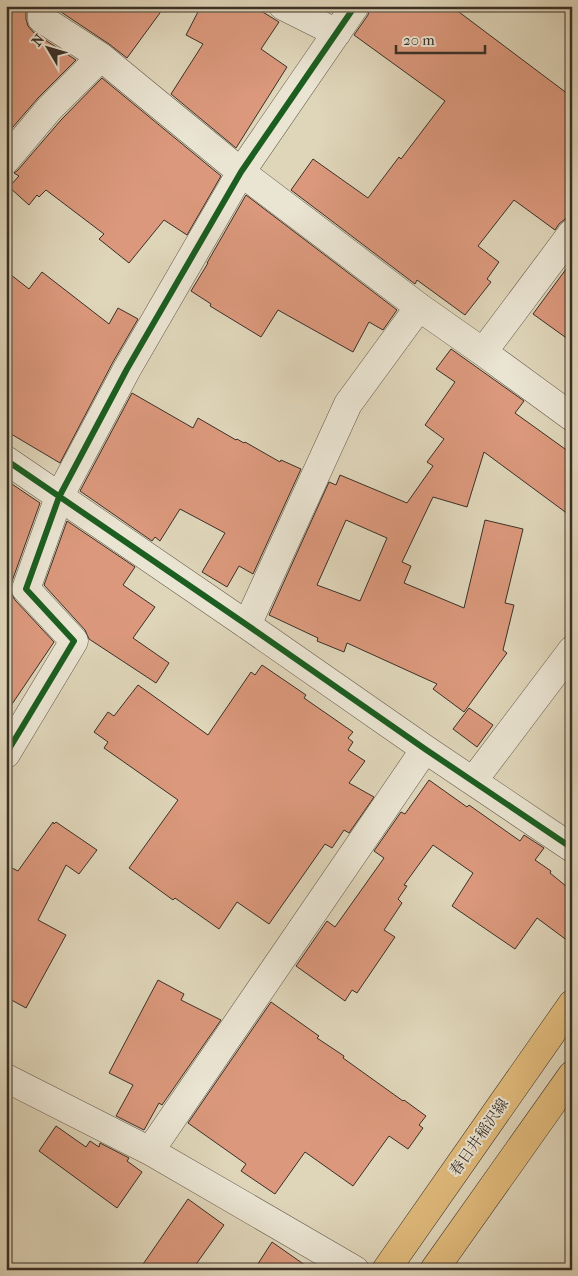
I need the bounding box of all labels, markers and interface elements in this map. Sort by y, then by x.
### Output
north arrow [22,22,72,72]
scale bar [396,22,484,54]
text: N [28,31,48,50]
text: 20 m [403,31,435,49]
street label: 春日井稲沢線 [446,1095,512,1179]

